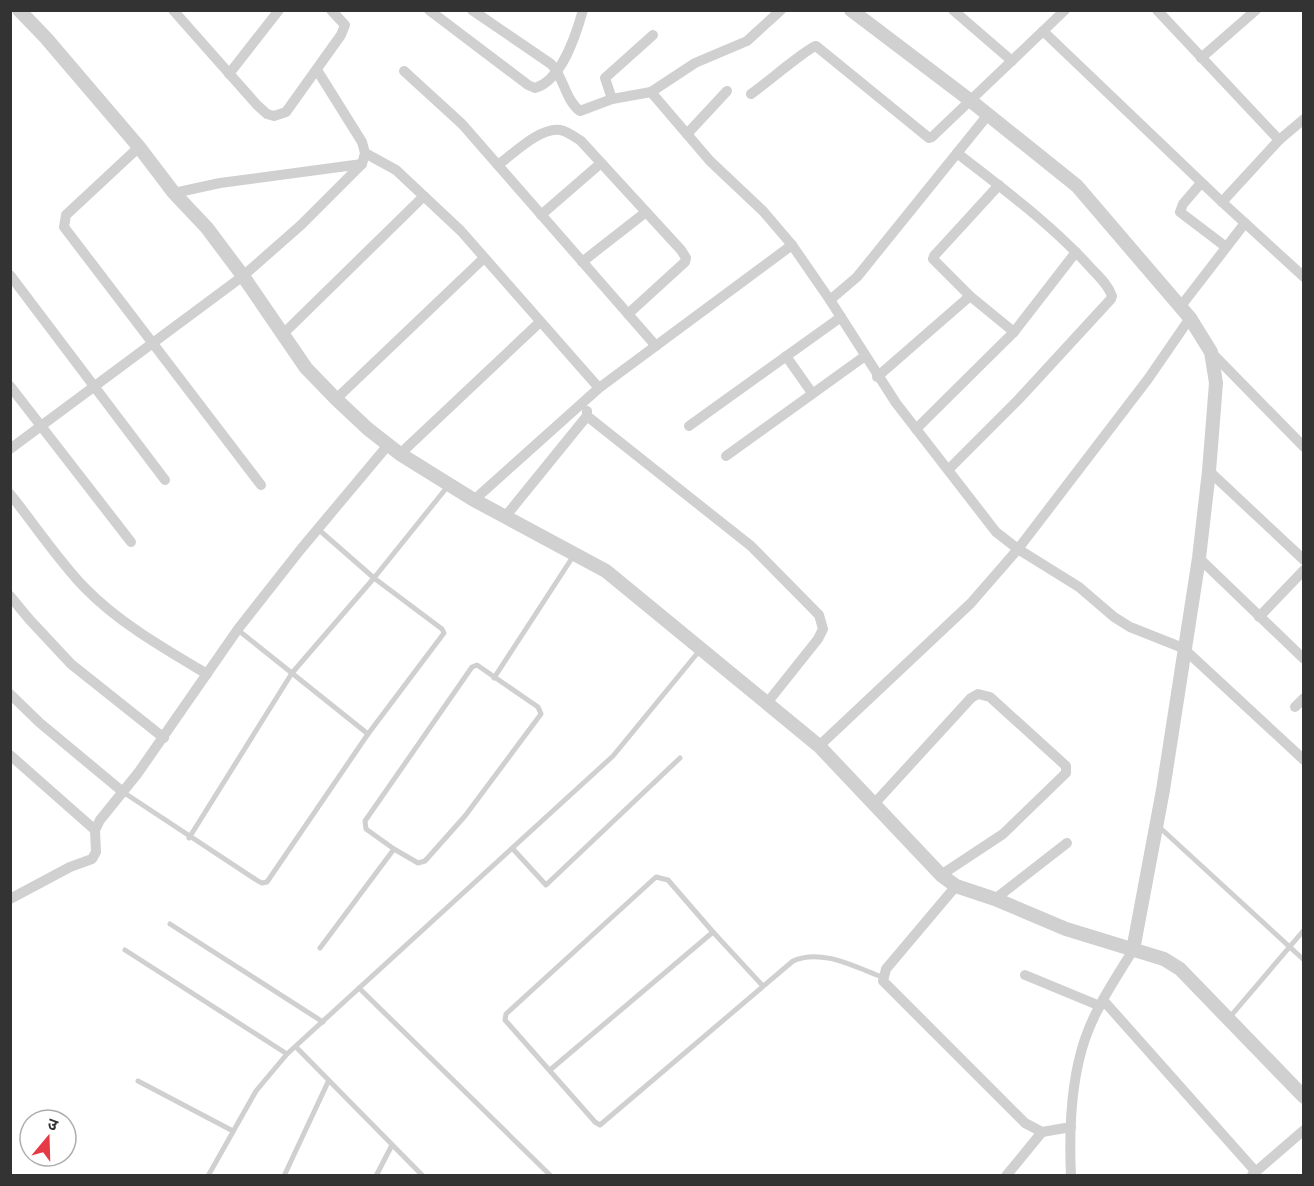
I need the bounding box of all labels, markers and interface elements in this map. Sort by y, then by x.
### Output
north arrow [18,1108,78,1168]
text: उ [45,1113,61,1135]

